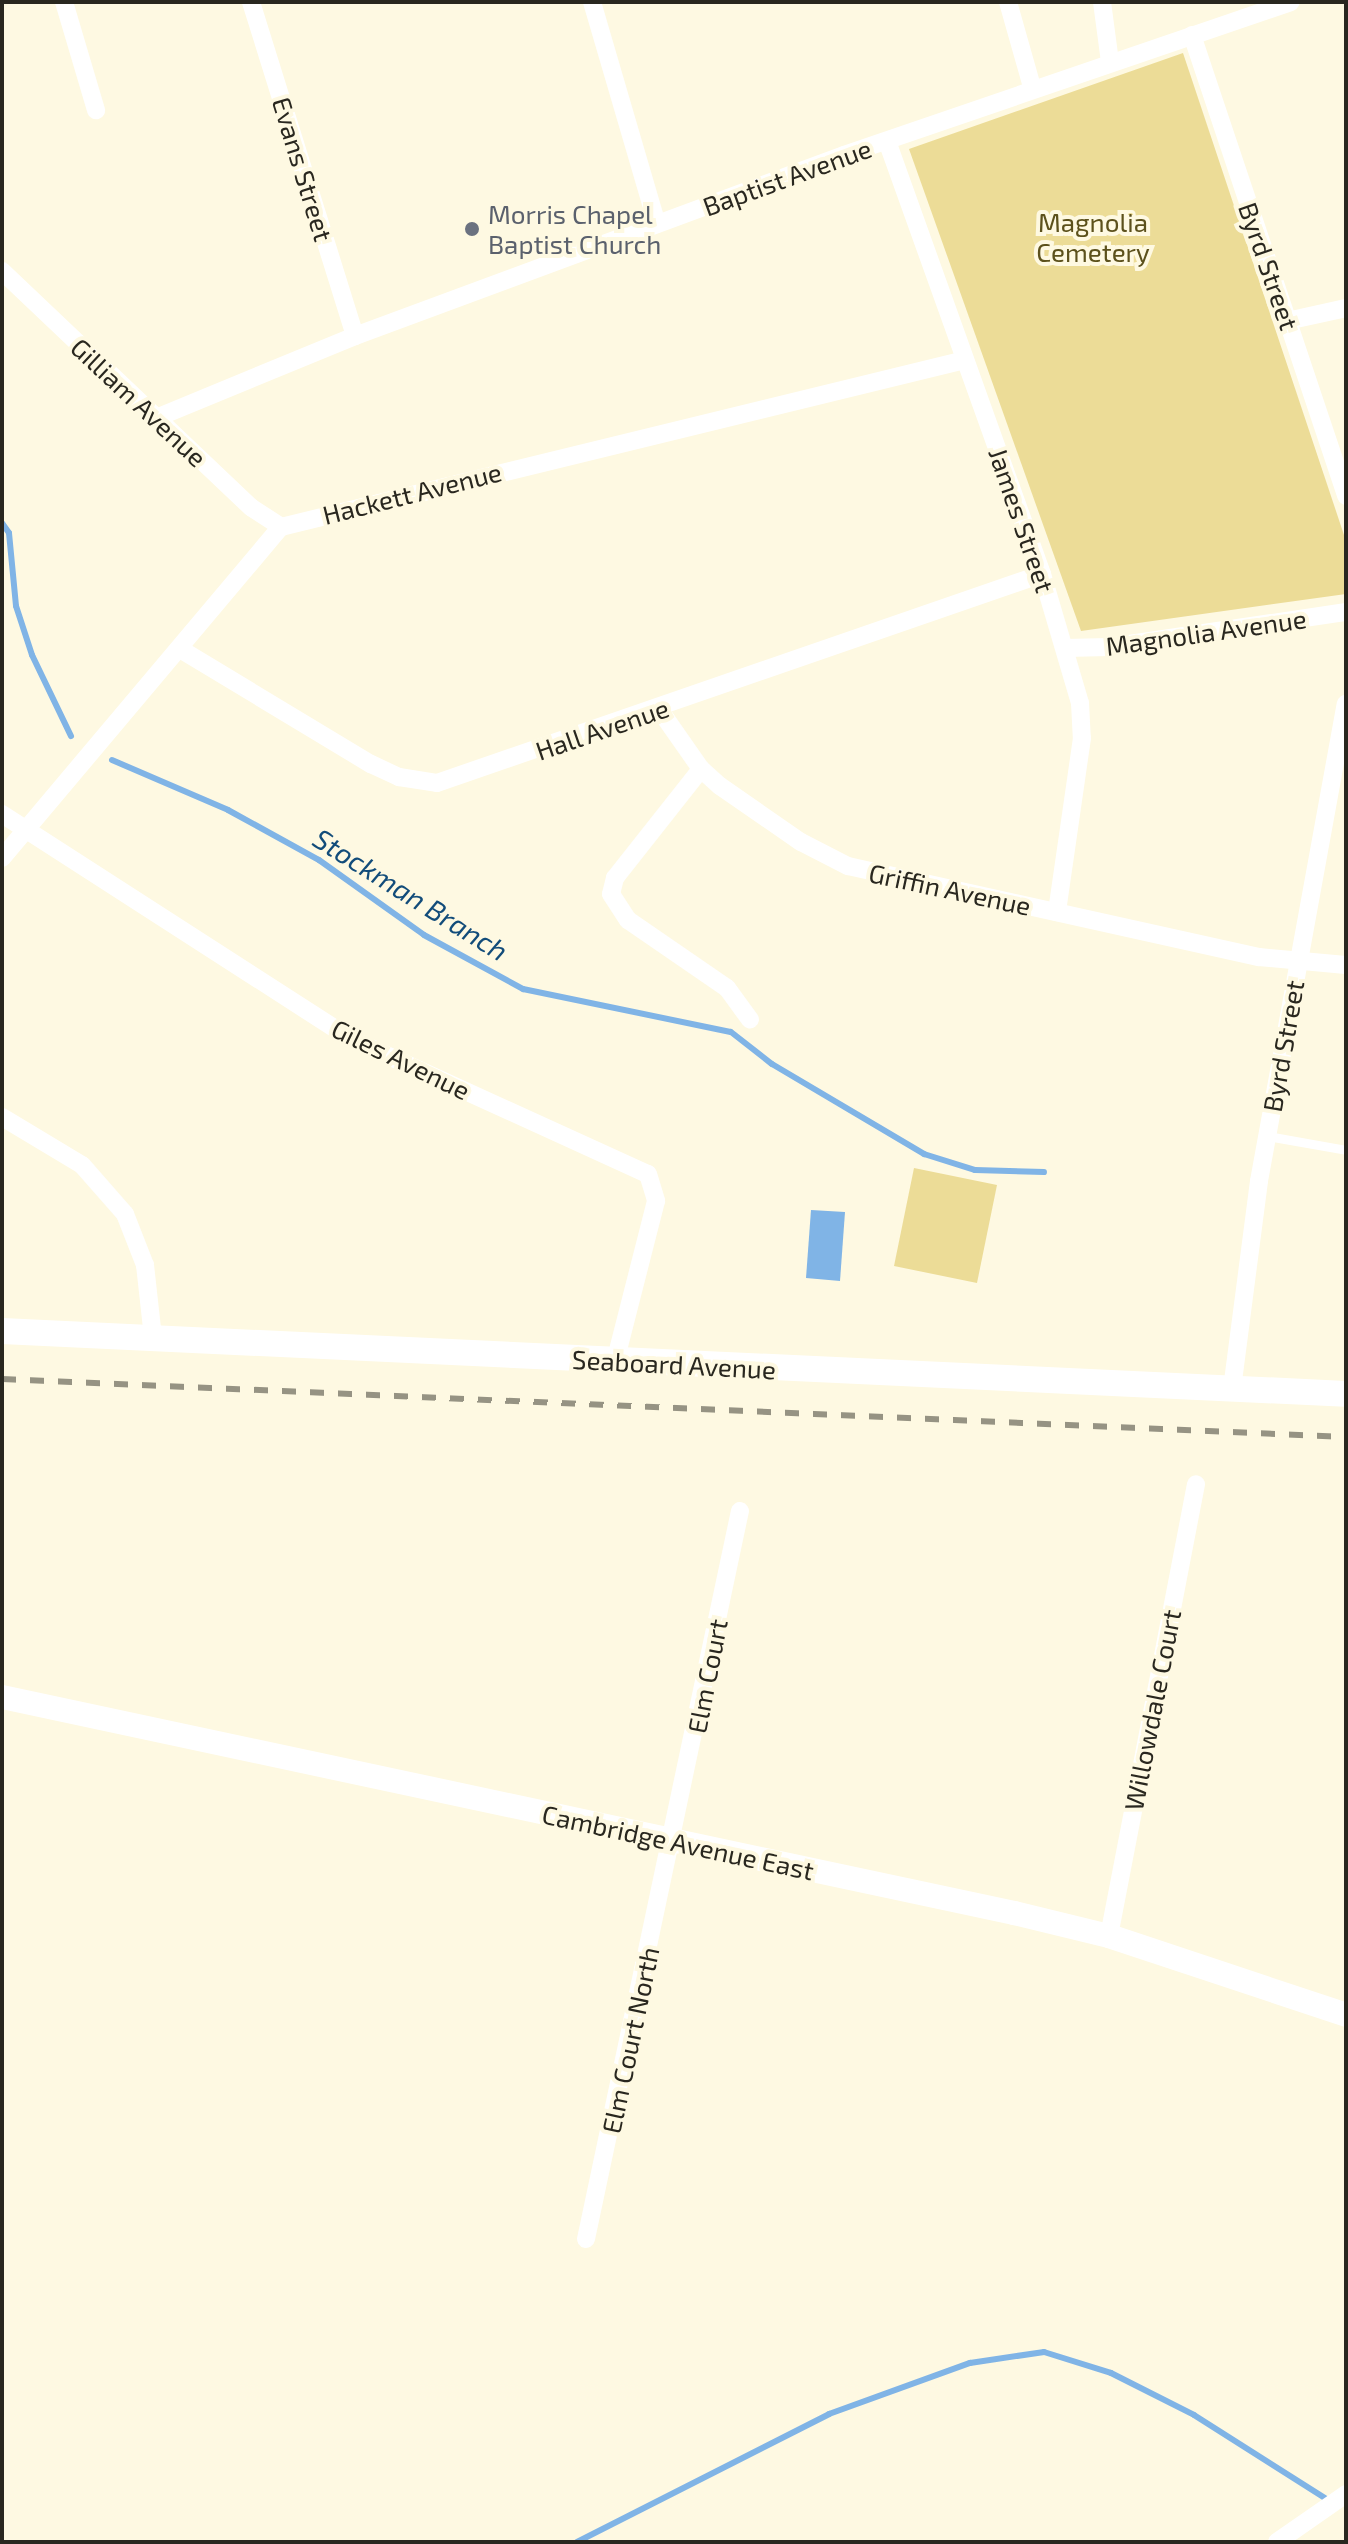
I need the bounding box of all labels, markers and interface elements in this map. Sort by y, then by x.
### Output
street label: Evans Street [266,93,340,245]
street label: Baptist Avenue [698,132,876,222]
place label: Morris Chapel Baptist Church [488,198,661,260]
street label: Byrd Street [1233,198,1305,334]
park label: Magnolia Cemetery [1036,206,1150,268]
marker: Morris Chapel Baptist Church [463,220,481,238]
street label: Gilliam Avenue [64,331,214,473]
street label: James Street [983,443,1061,597]
street label: Hackett Avenue [319,456,505,530]
street label: Magnolia Avenue [1103,602,1309,662]
street label: Hall Avenue [531,691,673,767]
water label: Stockman Branch [308,821,514,967]
street label: Griffin Avenue [866,857,1034,921]
street label: Byrd Street [1256,978,1310,1114]
street label: Giles Avenue [326,1012,476,1106]
street label: Seaboard Avenue [571,1343,777,1385]
street label: Willowdale Court [1117,1607,1187,1813]
street label: Elm Court [681,1616,733,1736]
street label: Cambridge Avenue East [539,1798,817,1886]
street label: Elm Court North [595,1944,665,2136]

